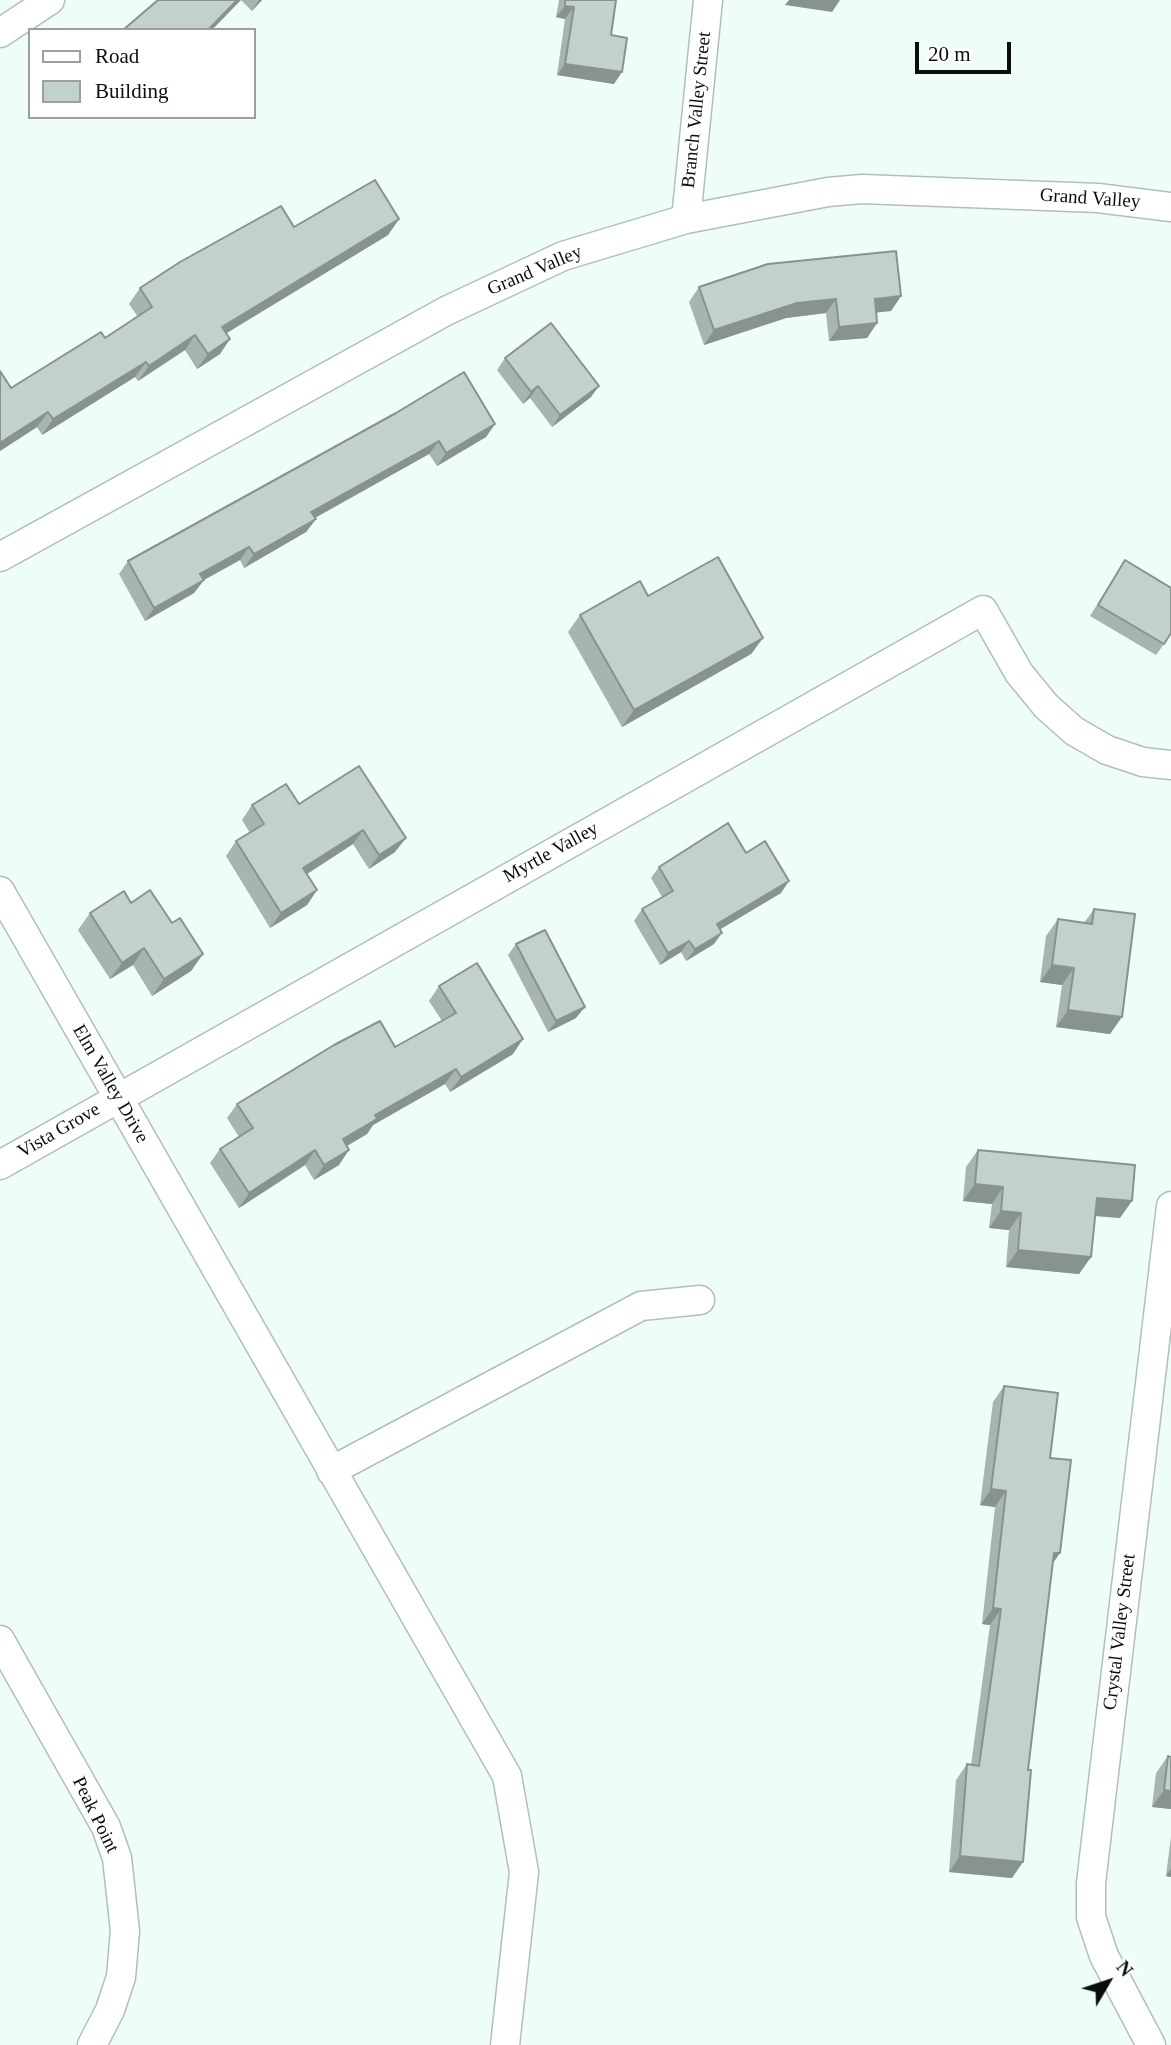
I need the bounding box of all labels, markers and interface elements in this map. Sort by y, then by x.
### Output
legend [28,28,256,119]
scale bar [919,28,1015,72]
street label: Branch Valley Street [677,31,717,189]
text: 20 m [928,42,971,66]
text: Road [95,44,139,68]
text: Building [95,79,169,103]
street label: Grand Valley [1039,184,1141,214]
street label: Grand Valley [484,241,586,301]
street label: Myrtle Valley [500,818,602,888]
street label: Elm Valley Drive [67,1021,153,1147]
street label: Vista Grove [14,1098,104,1164]
street label: Crystal Valley Street [1099,1553,1141,1711]
street label: Peak Point [67,1773,123,1857]
north arrow [1073,1947,1143,2017]
text: N [1112,1957,1137,1980]

